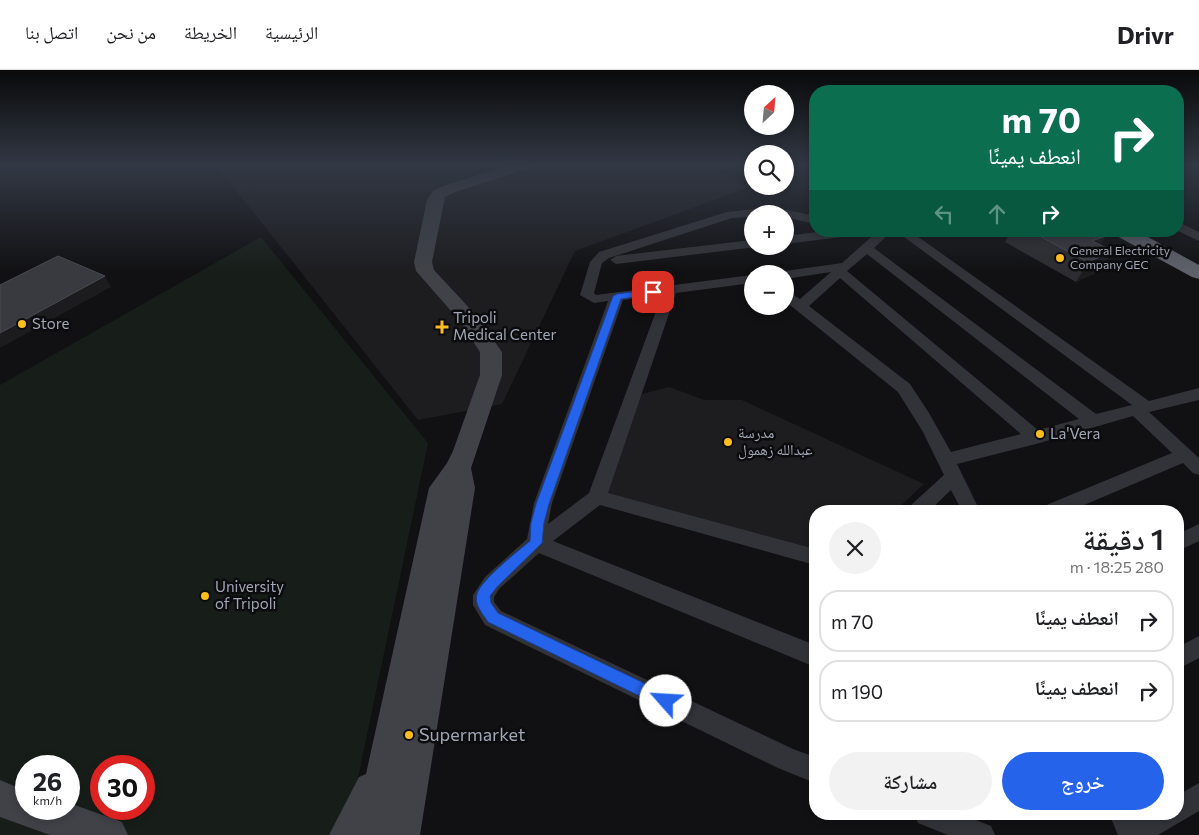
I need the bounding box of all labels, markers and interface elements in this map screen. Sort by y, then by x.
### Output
text: Drivr [1117,20,1174,49]
text: اتصل بنا [25,21,78,43]
text: من نحن [106,21,156,43]
text: الخريطة [184,21,237,43]
text: الرئيسية [265,21,318,43]
north arrow [744,85,794,135]
map controls [744,85,794,315]
text: 70 m [1001,97,1081,140]
icon: right [1099,105,1164,170]
text: انعطف يمينًا [988,142,1081,169]
button: search [744,145,794,195]
icon: left [930,200,958,228]
icon: ahead [983,200,1011,228]
icon: right [1036,200,1064,228]
button: + [744,205,794,255]
place label: General Electricity Company GEC [1070,243,1170,271]
marker: General Electricity Company GEC [1054,252,1066,264]
button: − [744,265,794,315]
pin [632,271,674,313]
icon: arrive [639,278,667,306]
place label: Tripoli Medical Center [453,308,556,343]
place label: Store [32,314,69,332]
marker: Store [16,318,28,330]
marker: Tripoli Medical Center [435,320,449,334]
place label: مدرسة عبدالله زهمول [738,423,813,460]
place label: La'Vera [1050,424,1100,442]
marker: La'Vera [1034,428,1046,440]
marker: مدرسة عبدالله زهمول [722,436,734,448]
text: 1 دقيقة [1083,519,1164,556]
button: close [829,522,881,574]
text: 280 m · 18:25 [1070,557,1164,576]
place label: University of Tripoli [215,577,284,612]
marker: University of Tripoli [199,590,211,602]
text: انعطف يمينًا [1035,606,1119,629]
icon: right [1134,607,1162,635]
text: 70 m [831,610,874,633]
position arrow [639,674,691,726]
text: انعطف يمينًا [1035,676,1119,699]
icon: right [1134,677,1162,705]
text: 190 m [831,680,883,703]
place label: Supermarket [419,723,525,745]
marker: Supermarket [403,729,415,741]
button: مشاركة [829,752,992,810]
button: خروج [1002,752,1164,810]
speed limit sign: 30 [90,755,155,820]
text: 26 [33,766,62,796]
text: km/h [33,793,62,807]

